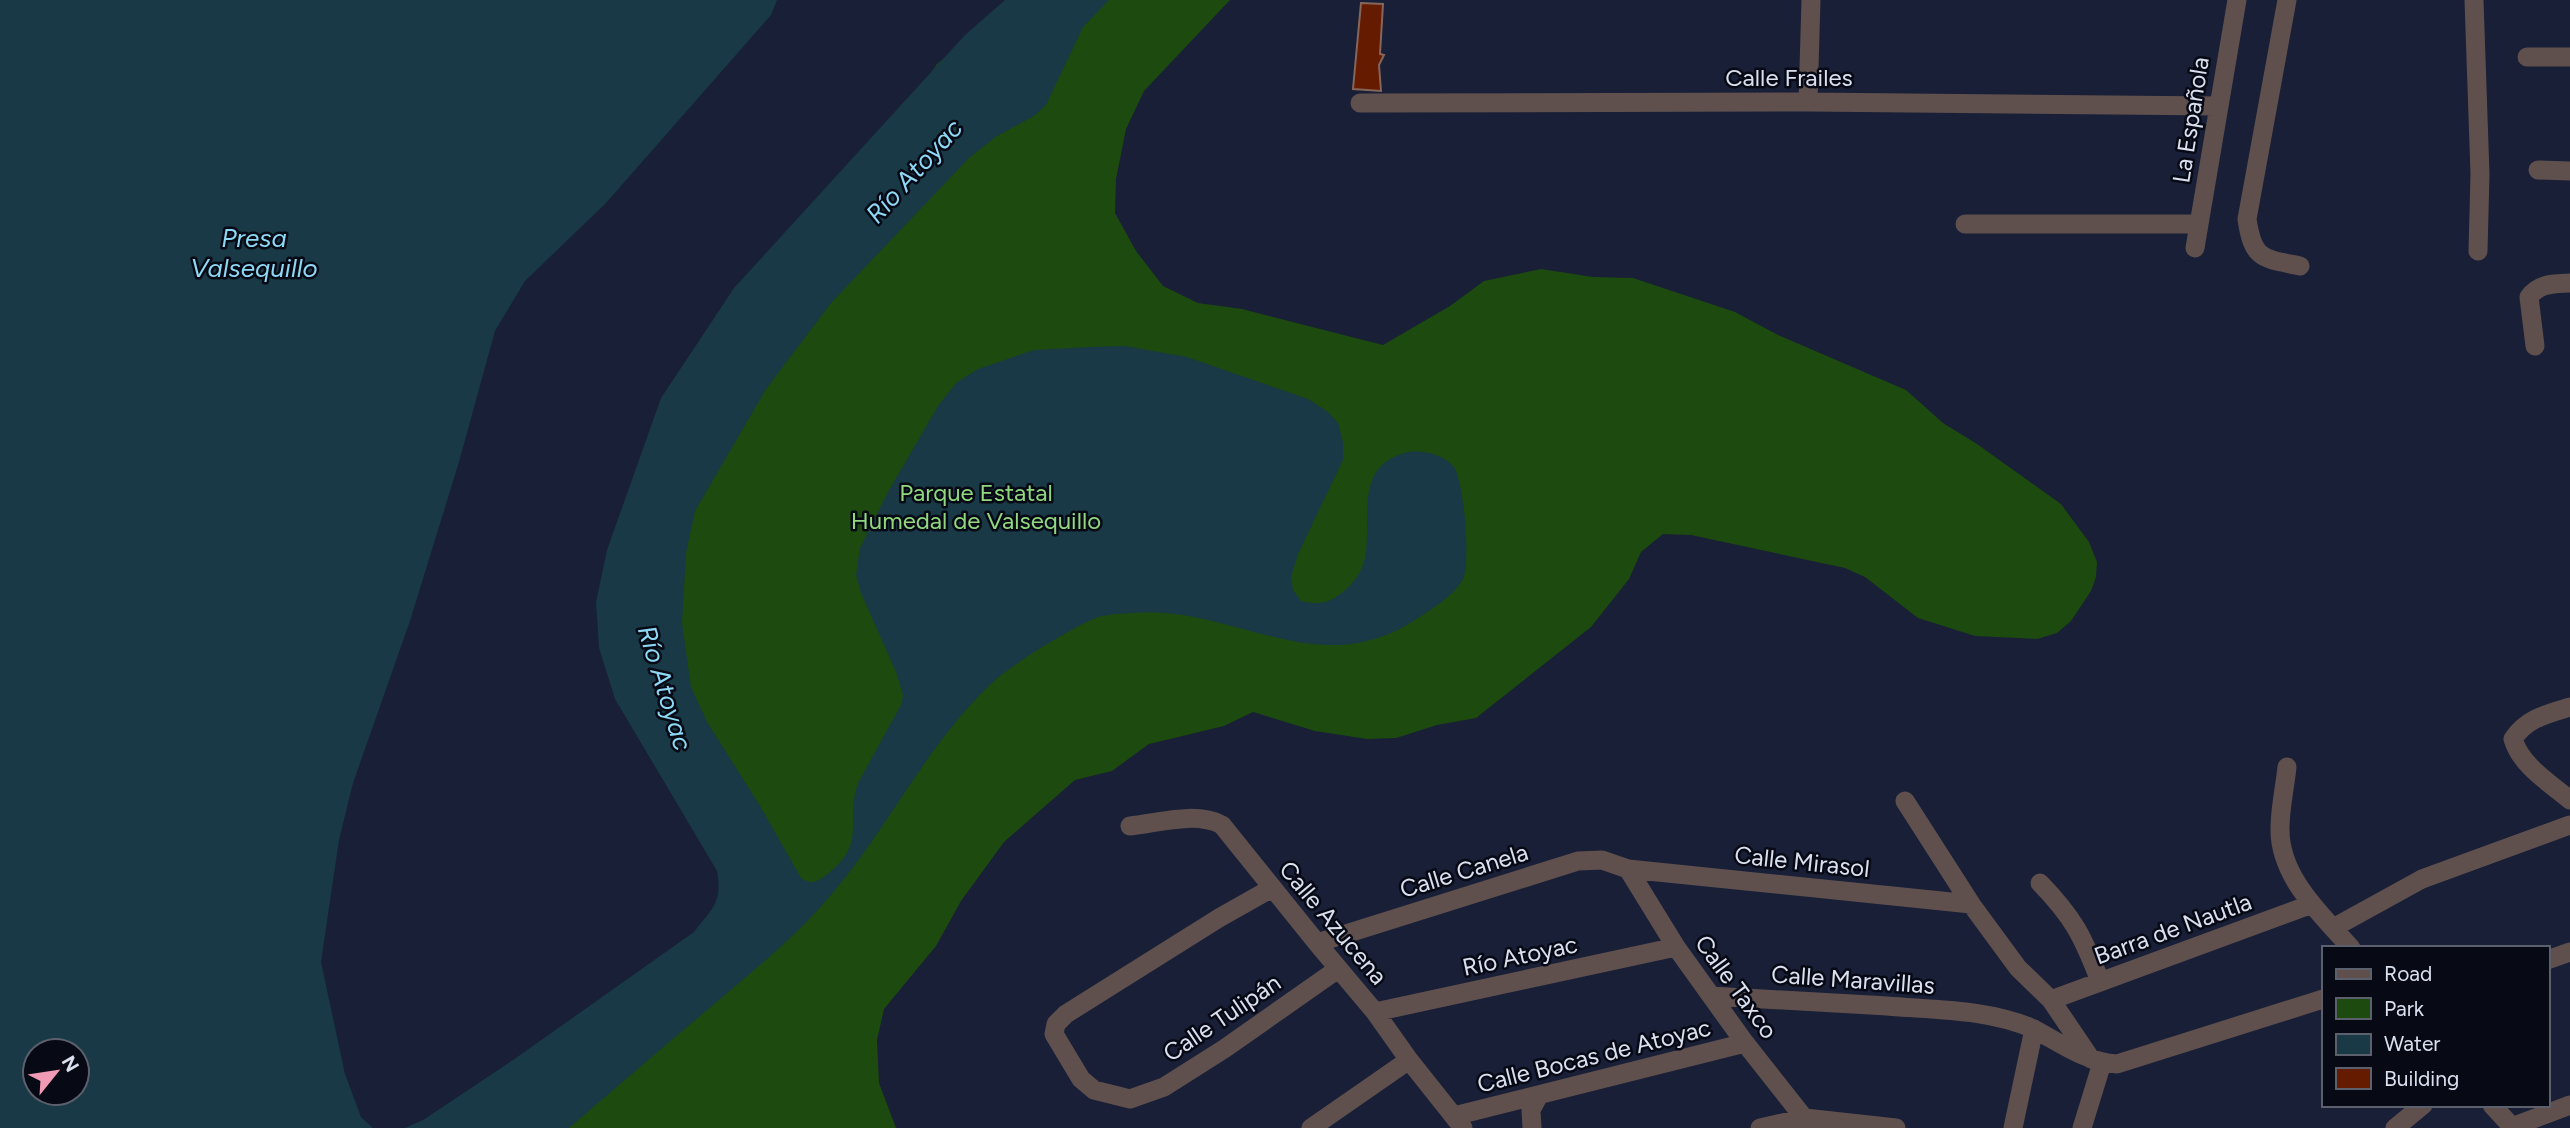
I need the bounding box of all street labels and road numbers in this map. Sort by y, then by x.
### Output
street label: La Española [2166,55,2215,185]
street label: Calle Frailes [1725,63,1853,92]
street label: Calle Canela [1396,837,1532,904]
street label: Calle Mirasol [1733,840,1871,883]
street label: Calle Azucena [1273,855,1393,990]
street label: Barra de Nautla [2090,887,2255,970]
street label: Río Atoyac [1460,929,1580,982]
street label: Calle Taxco [1689,929,1784,1044]
street label: Calle Maravillas [1770,959,1936,1000]
street label: Calle Tulipán [1158,968,1286,1067]
street label: Calle Bocas de Atoyac [1474,1012,1714,1099]

